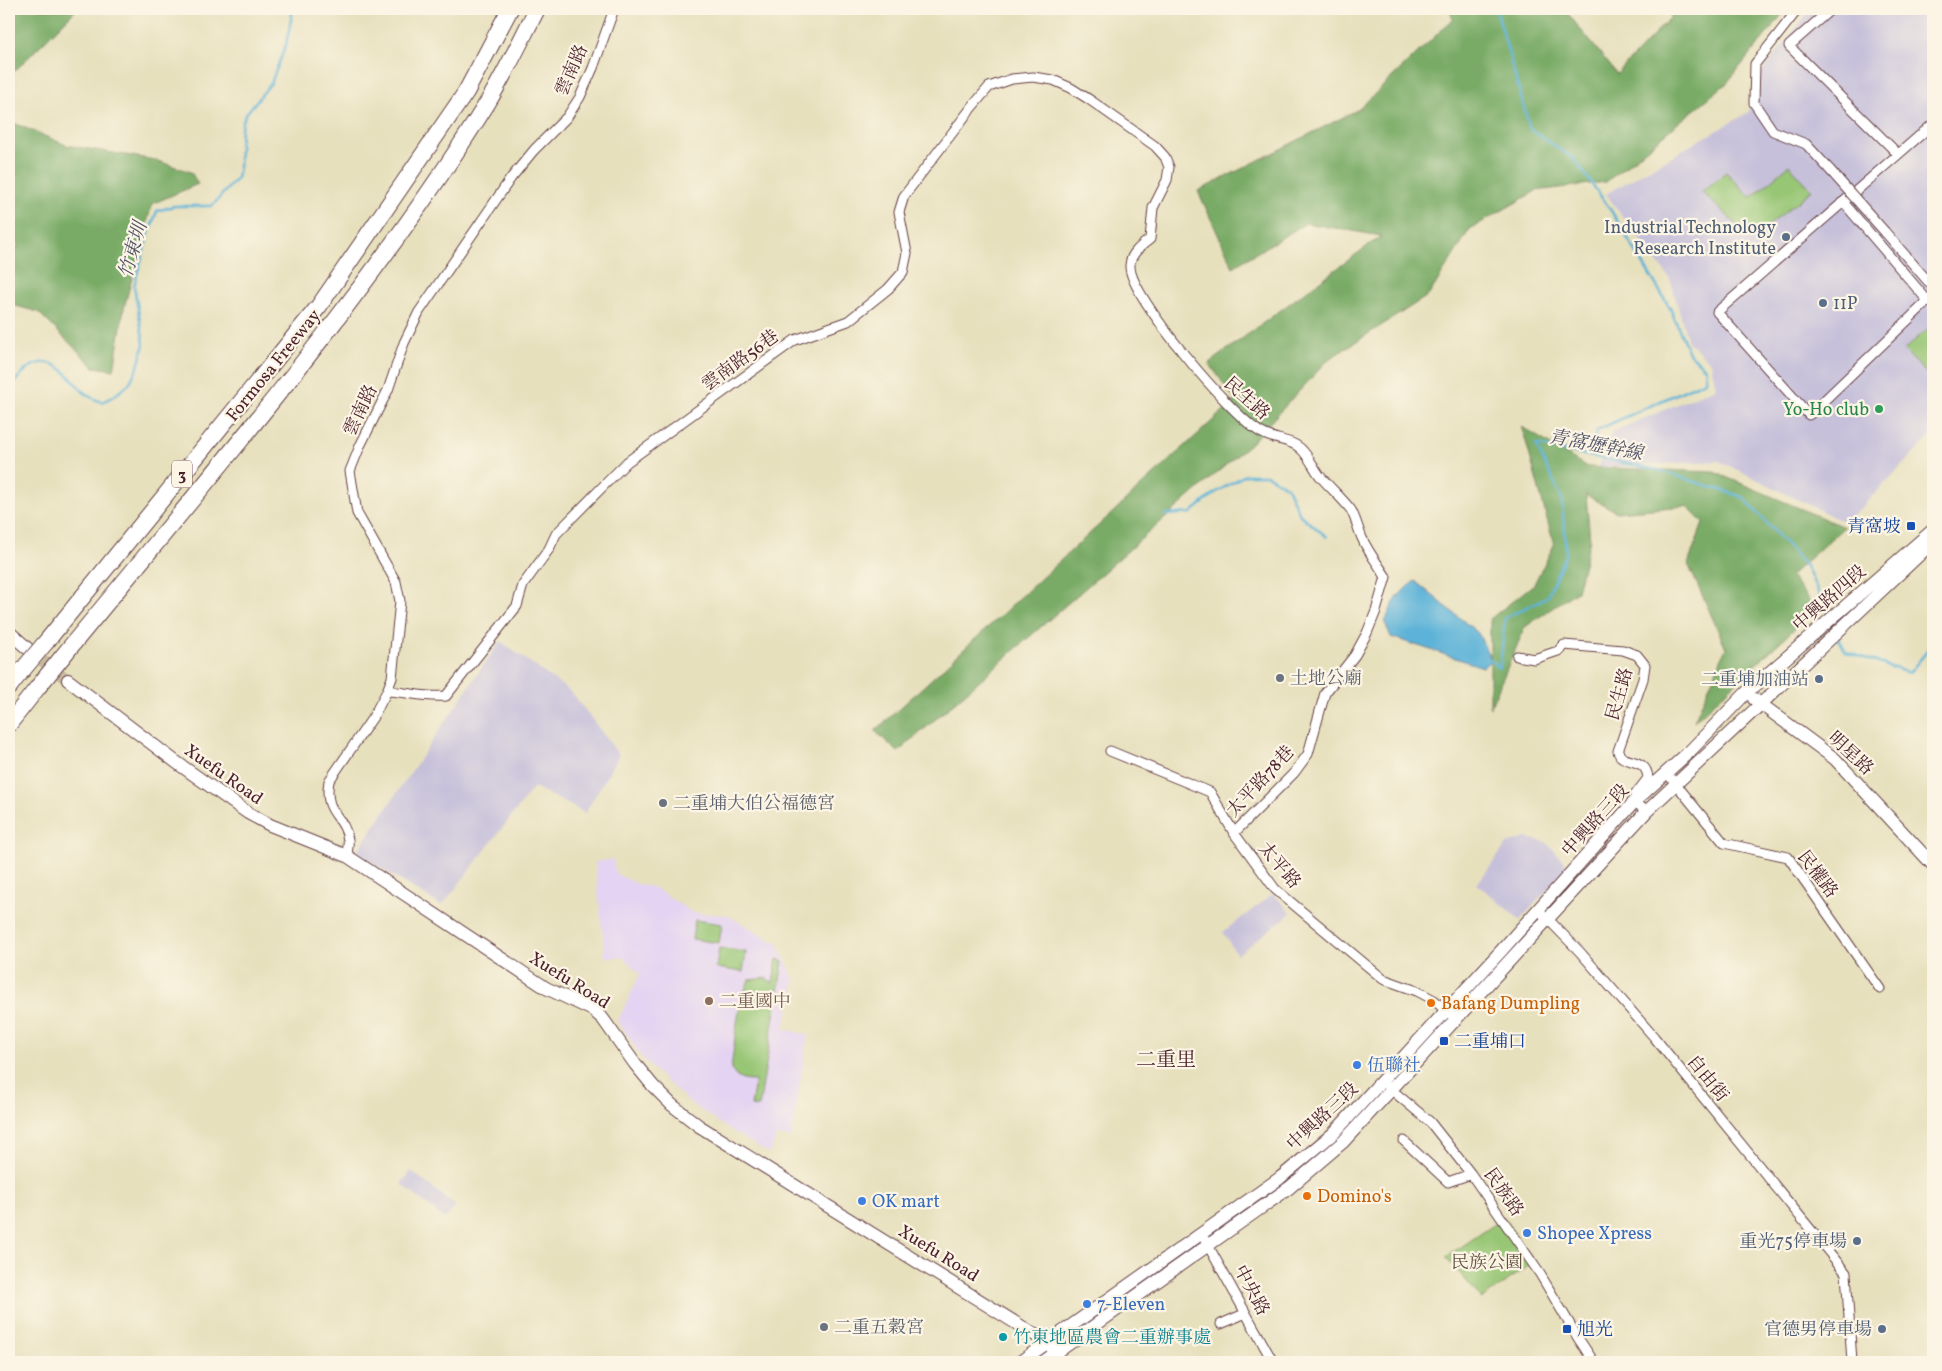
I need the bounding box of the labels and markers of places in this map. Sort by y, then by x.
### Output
place label: Industrial Technology Research Institute [1604,216,1776,262]
marker: Industrial Technology Research Institute [1780,231,1792,243]
place label: 11P [1833,292,1857,317]
marker: 11P [1817,297,1829,309]
place label: Yo-Ho club [1783,398,1869,423]
marker: Yo-Ho club [1873,403,1885,415]
place label: 青窩坡 [1847,515,1901,540]
marker: 青窩坡 [1905,520,1917,532]
place label: 土地公廟 [1290,667,1362,692]
place label: 二重埔加油站 [1701,668,1809,693]
marker: 土地公廟 [1274,672,1286,684]
marker: 二重埔加油站 [1813,673,1825,685]
place label: 二重埔大伯公福德宮 [673,792,835,817]
marker: 二重埔大伯公福德宮 [657,797,669,809]
place label: 二重國中 [719,990,791,1015]
place label: Bafang Dumpling [1441,992,1580,1017]
marker: 二重國中 [703,995,715,1007]
marker: Bafang Dumpling [1425,997,1437,1009]
place label: 二重埔口 [1454,1030,1526,1055]
marker: 二重埔口 [1438,1035,1450,1047]
place label: 伍聯社 [1367,1054,1421,1079]
marker: 伍聯社 [1351,1059,1363,1071]
place label: Domino's [1317,1185,1392,1210]
place label: OK mart [872,1190,940,1215]
marker: Domino's [1301,1190,1313,1202]
marker: OK mart [856,1195,868,1207]
place label: Shopee Xpress [1537,1222,1652,1247]
marker: Shopee Xpress [1521,1227,1533,1239]
place label: 重光75停車場 [1740,1230,1847,1255]
marker: 重光75停車場 [1851,1235,1863,1247]
place label: 7-Eleven [1097,1293,1165,1318]
marker: 7-Eleven [1081,1298,1093,1310]
place label: 二重五穀宮 [834,1316,924,1341]
place label: 旭光 [1577,1318,1613,1343]
place label: 官德男停車場 [1764,1318,1872,1343]
marker: 二重五穀宮 [818,1321,830,1333]
marker: 旭光 [1561,1323,1573,1335]
marker: 官德男停車場 [1876,1323,1888,1335]
place label: 竹東地區農會二重辦事處 [1013,1326,1211,1351]
marker: 竹東地區農會二重辦事處 [997,1331,1009,1343]

